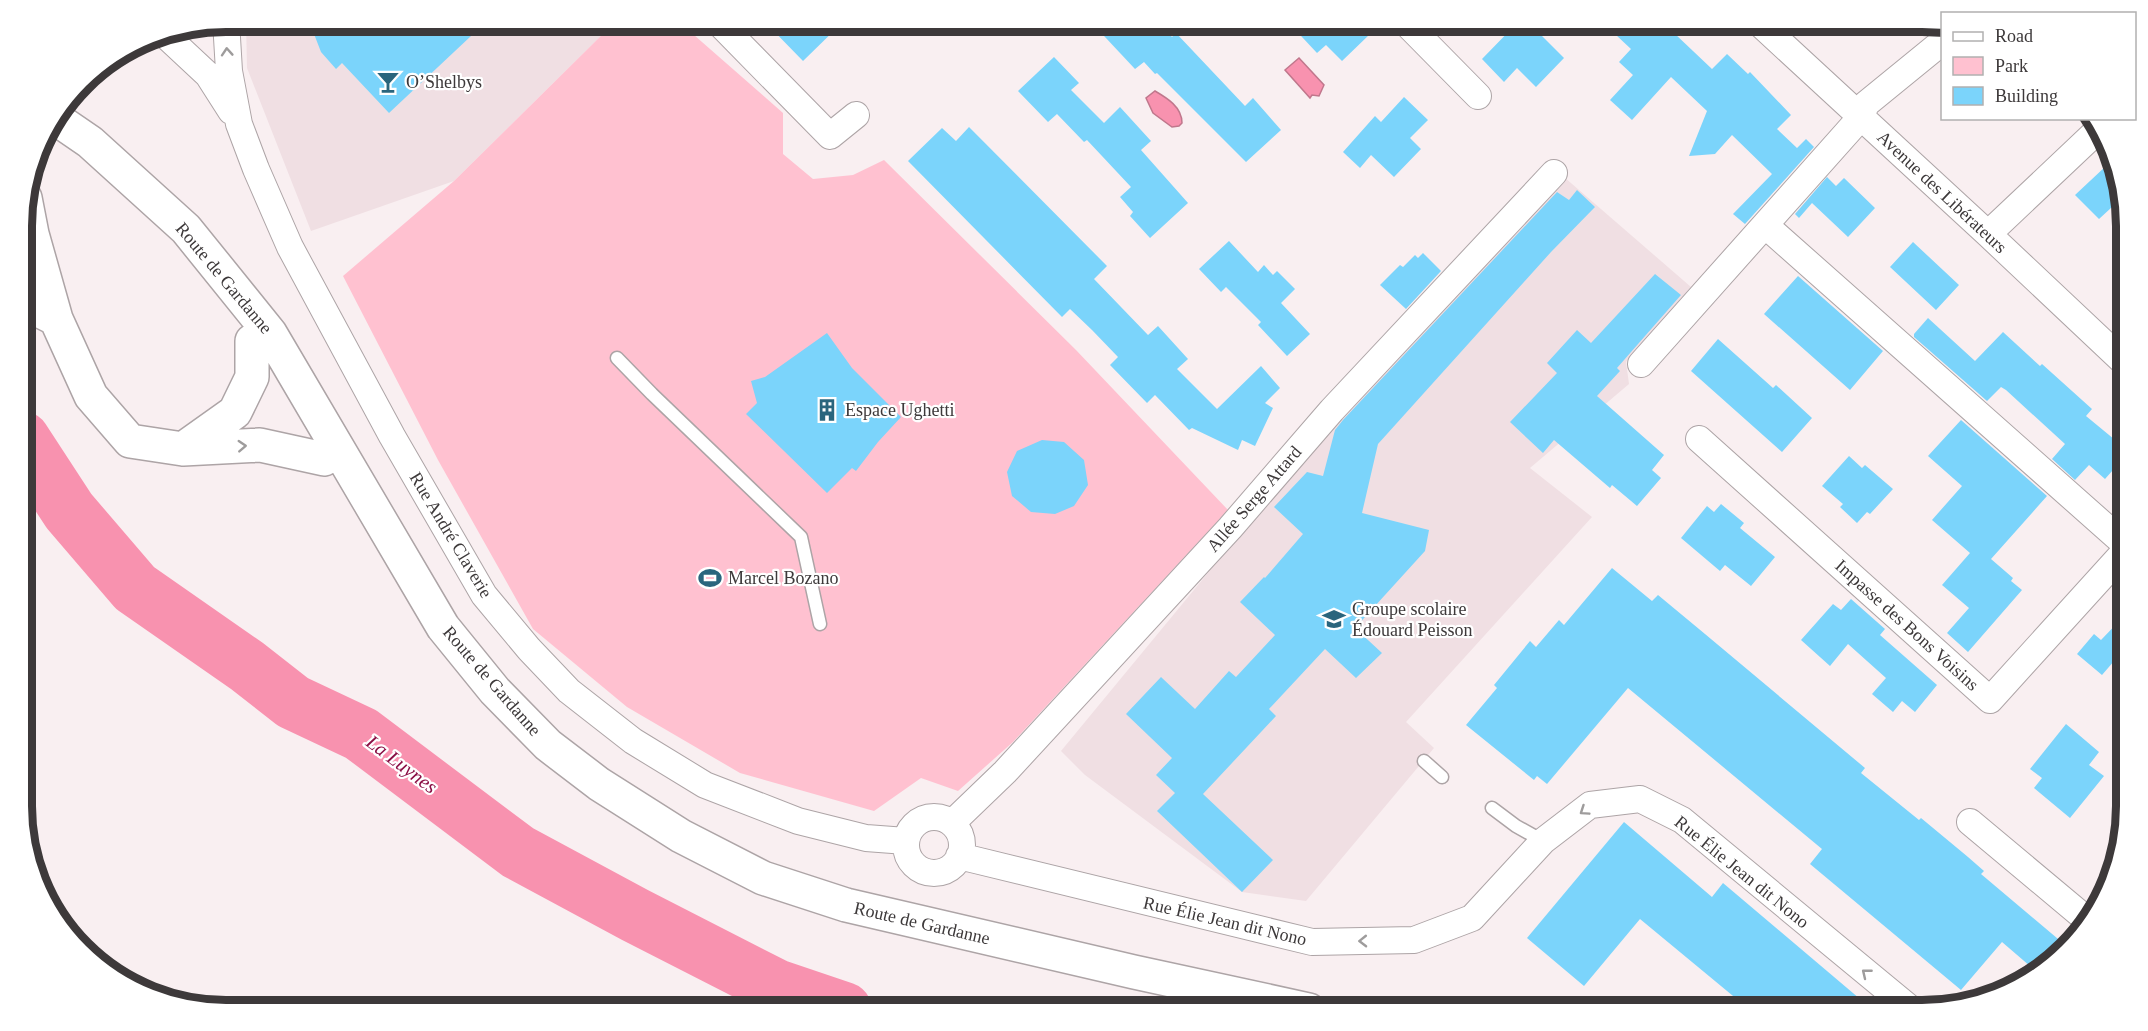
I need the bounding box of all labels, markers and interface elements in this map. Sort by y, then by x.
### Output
legend [1941,12,2136,120]
text: Road [1995,26,2033,46]
one-way arrow [221,47,234,56]
text: Park [1995,56,2028,76]
bar icon: O’Shelbys [375,69,401,95]
place label: O’Shelbys [406,72,482,92]
text: Building [1995,86,2058,106]
street label: Avenue des Libérateurs [1873,127,2011,257]
street label: Route de Gardanne [172,218,276,338]
building icon: Espace Ughetti [814,397,840,423]
place label: Espace Ughetti [845,400,954,420]
one-way arrow [237,440,246,453]
street label: Allée Serge Attard [1203,442,1305,556]
street label: Rue André Claverie [406,469,496,601]
street label: Impasse des Bons Voisins [1831,555,1983,695]
sports icon: Marcel Bozano [697,565,723,591]
place label: Marcel Bozano [728,568,838,588]
place label: Groupe scolaire Édouard Peisson [1352,599,1473,640]
school or university icon: Groupe scolaire Édouard Peisson [1321,606,1347,632]
street label: Route de Gardanne [439,622,545,740]
water label: La Luynes [361,730,442,799]
one-way arrow [1579,804,1590,815]
street label: Rue Élie Jean dit Nono [1671,811,1814,932]
street label: Rue Élie Jean dit Nono [1141,892,1309,950]
street label: Route de Gardanne [852,898,992,948]
one-way arrow [1359,935,1368,947]
one-way arrow [1862,969,1873,980]

